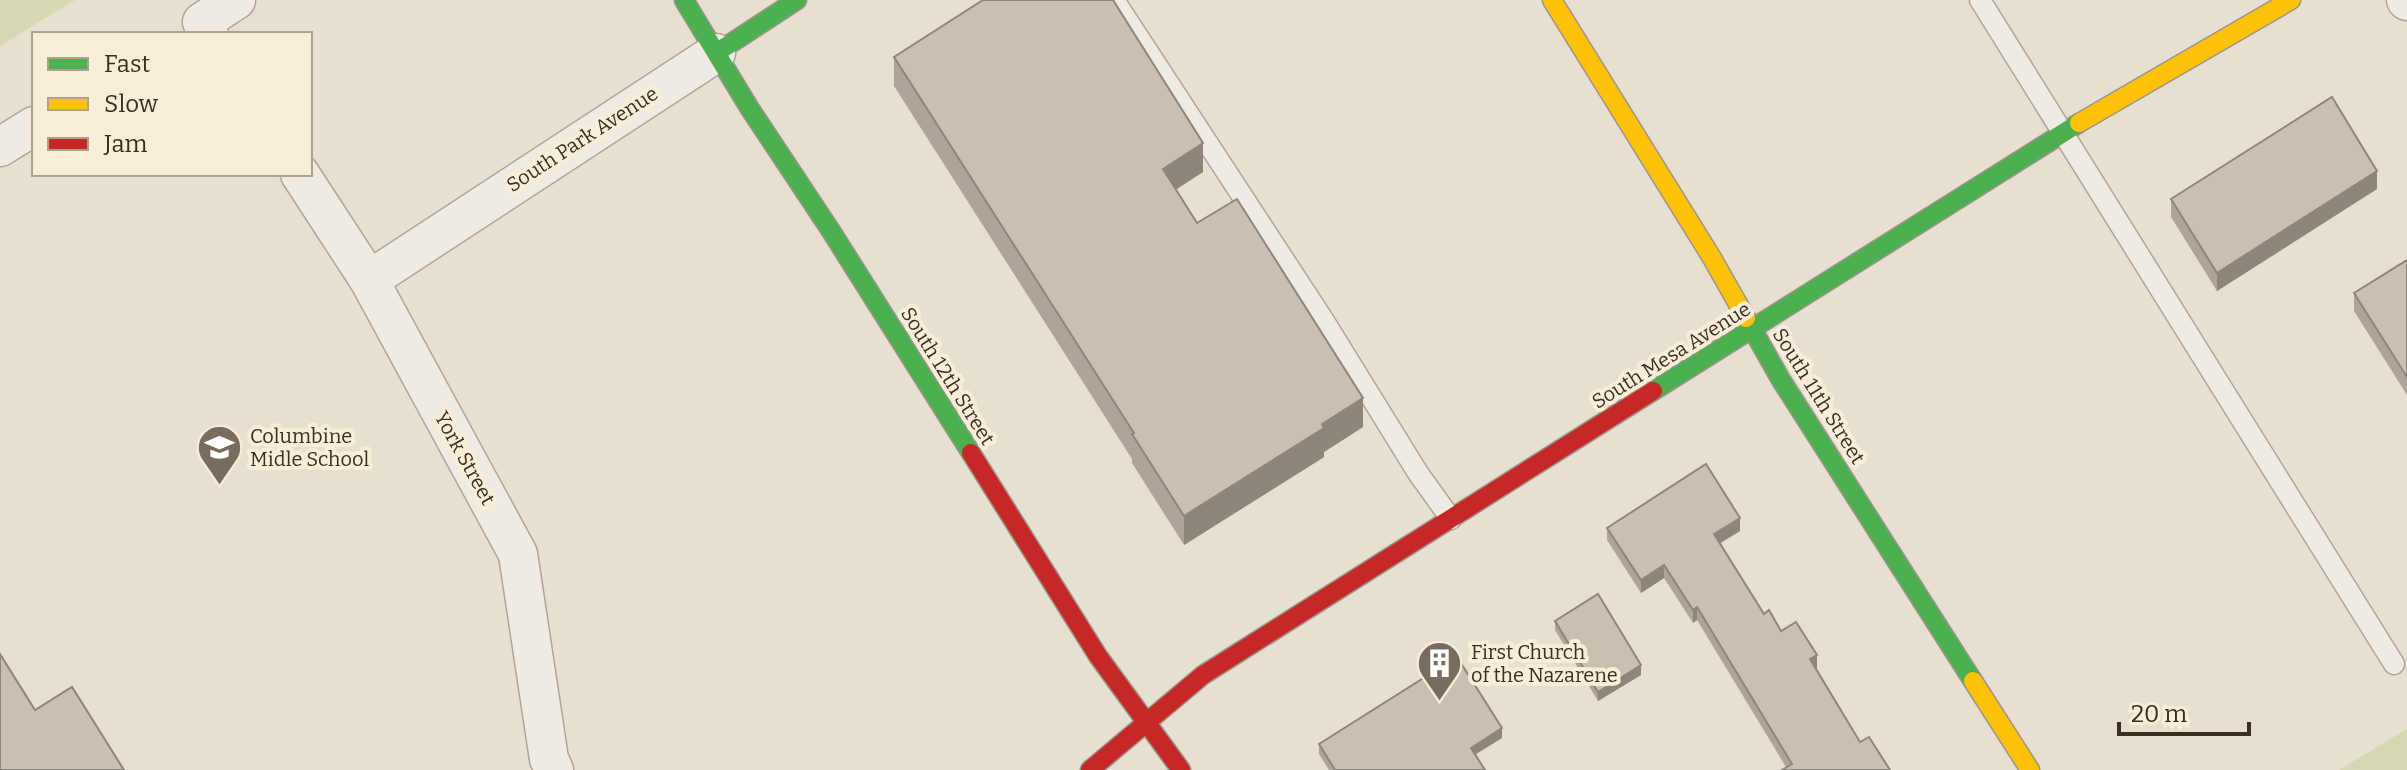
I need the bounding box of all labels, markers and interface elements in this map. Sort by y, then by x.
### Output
legend [32,32,312,176]
text: Fast [104,50,150,78]
street label: South Park Avenue [502,81,662,197]
text: Slow [104,90,159,118]
text: Jam [103,130,148,158]
street label: South Mesa Avenue [1587,297,1755,413]
street label: South 12th Street [896,303,1000,449]
street label: South 11th Street [1768,324,1870,468]
street label: York Street [430,407,500,509]
school or university icon: Columbine Midle School [195,423,243,486]
place label: Columbine Midle School [250,424,369,471]
building icon: First Church of the Nazarene [1416,639,1464,702]
place label: First Church of the Nazarene [1471,640,1618,687]
scale bar [2119,686,2249,736]
text: 20 m [2131,700,2187,728]

